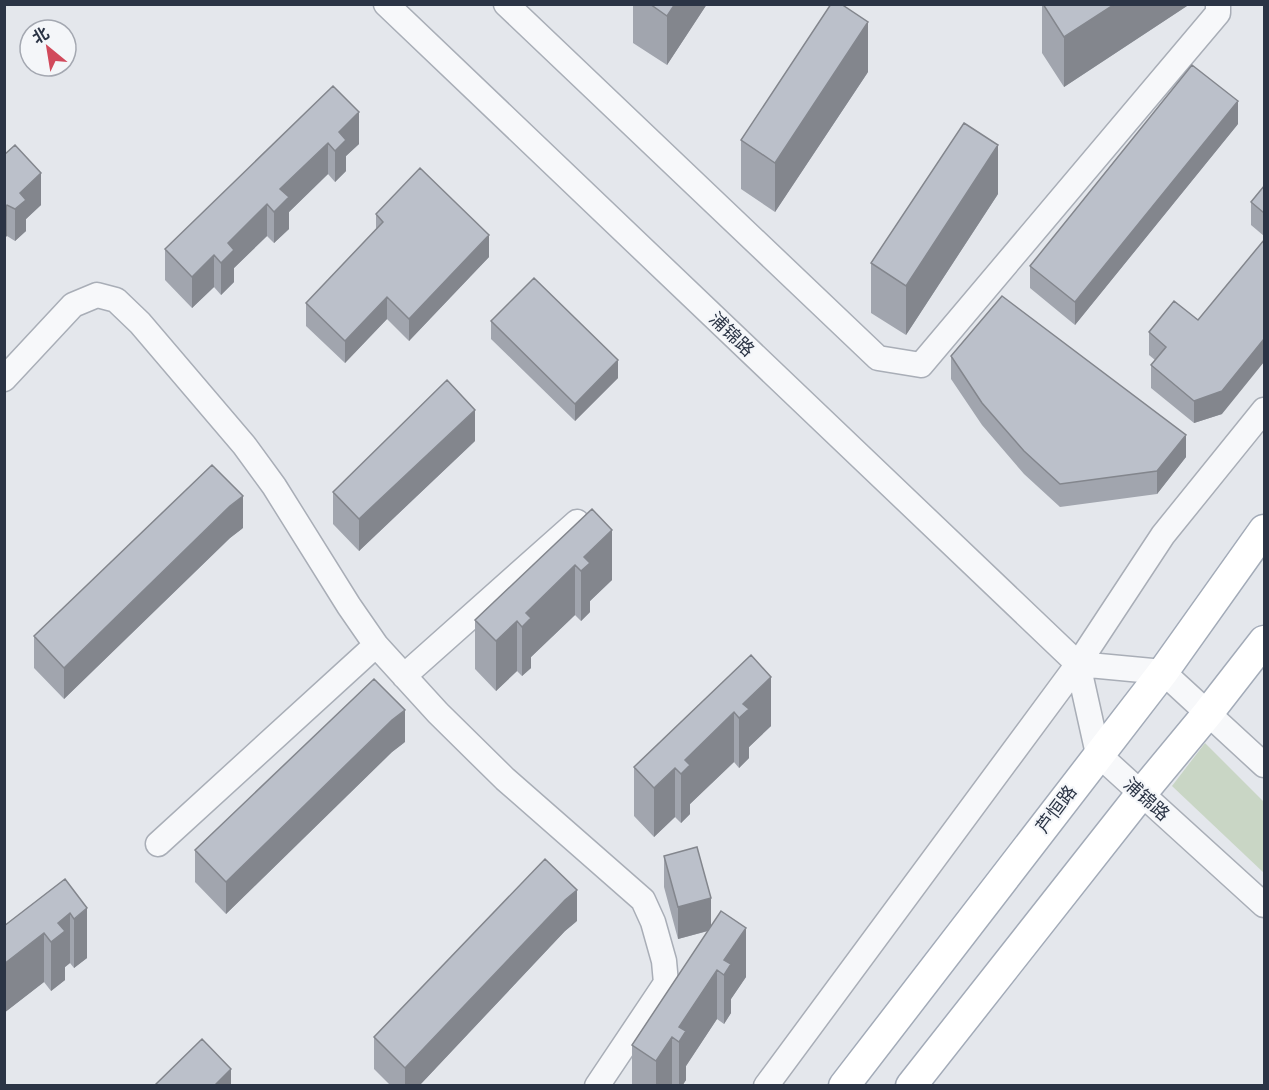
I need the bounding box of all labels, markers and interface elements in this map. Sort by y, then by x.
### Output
north arrow [18,18,78,78]
text: 北 [28,21,53,49]
street label: 浦锦路 [704,306,760,362]
street label: 浦锦路 [1119,772,1175,826]
street label: 芦恒路 [1030,780,1082,838]

